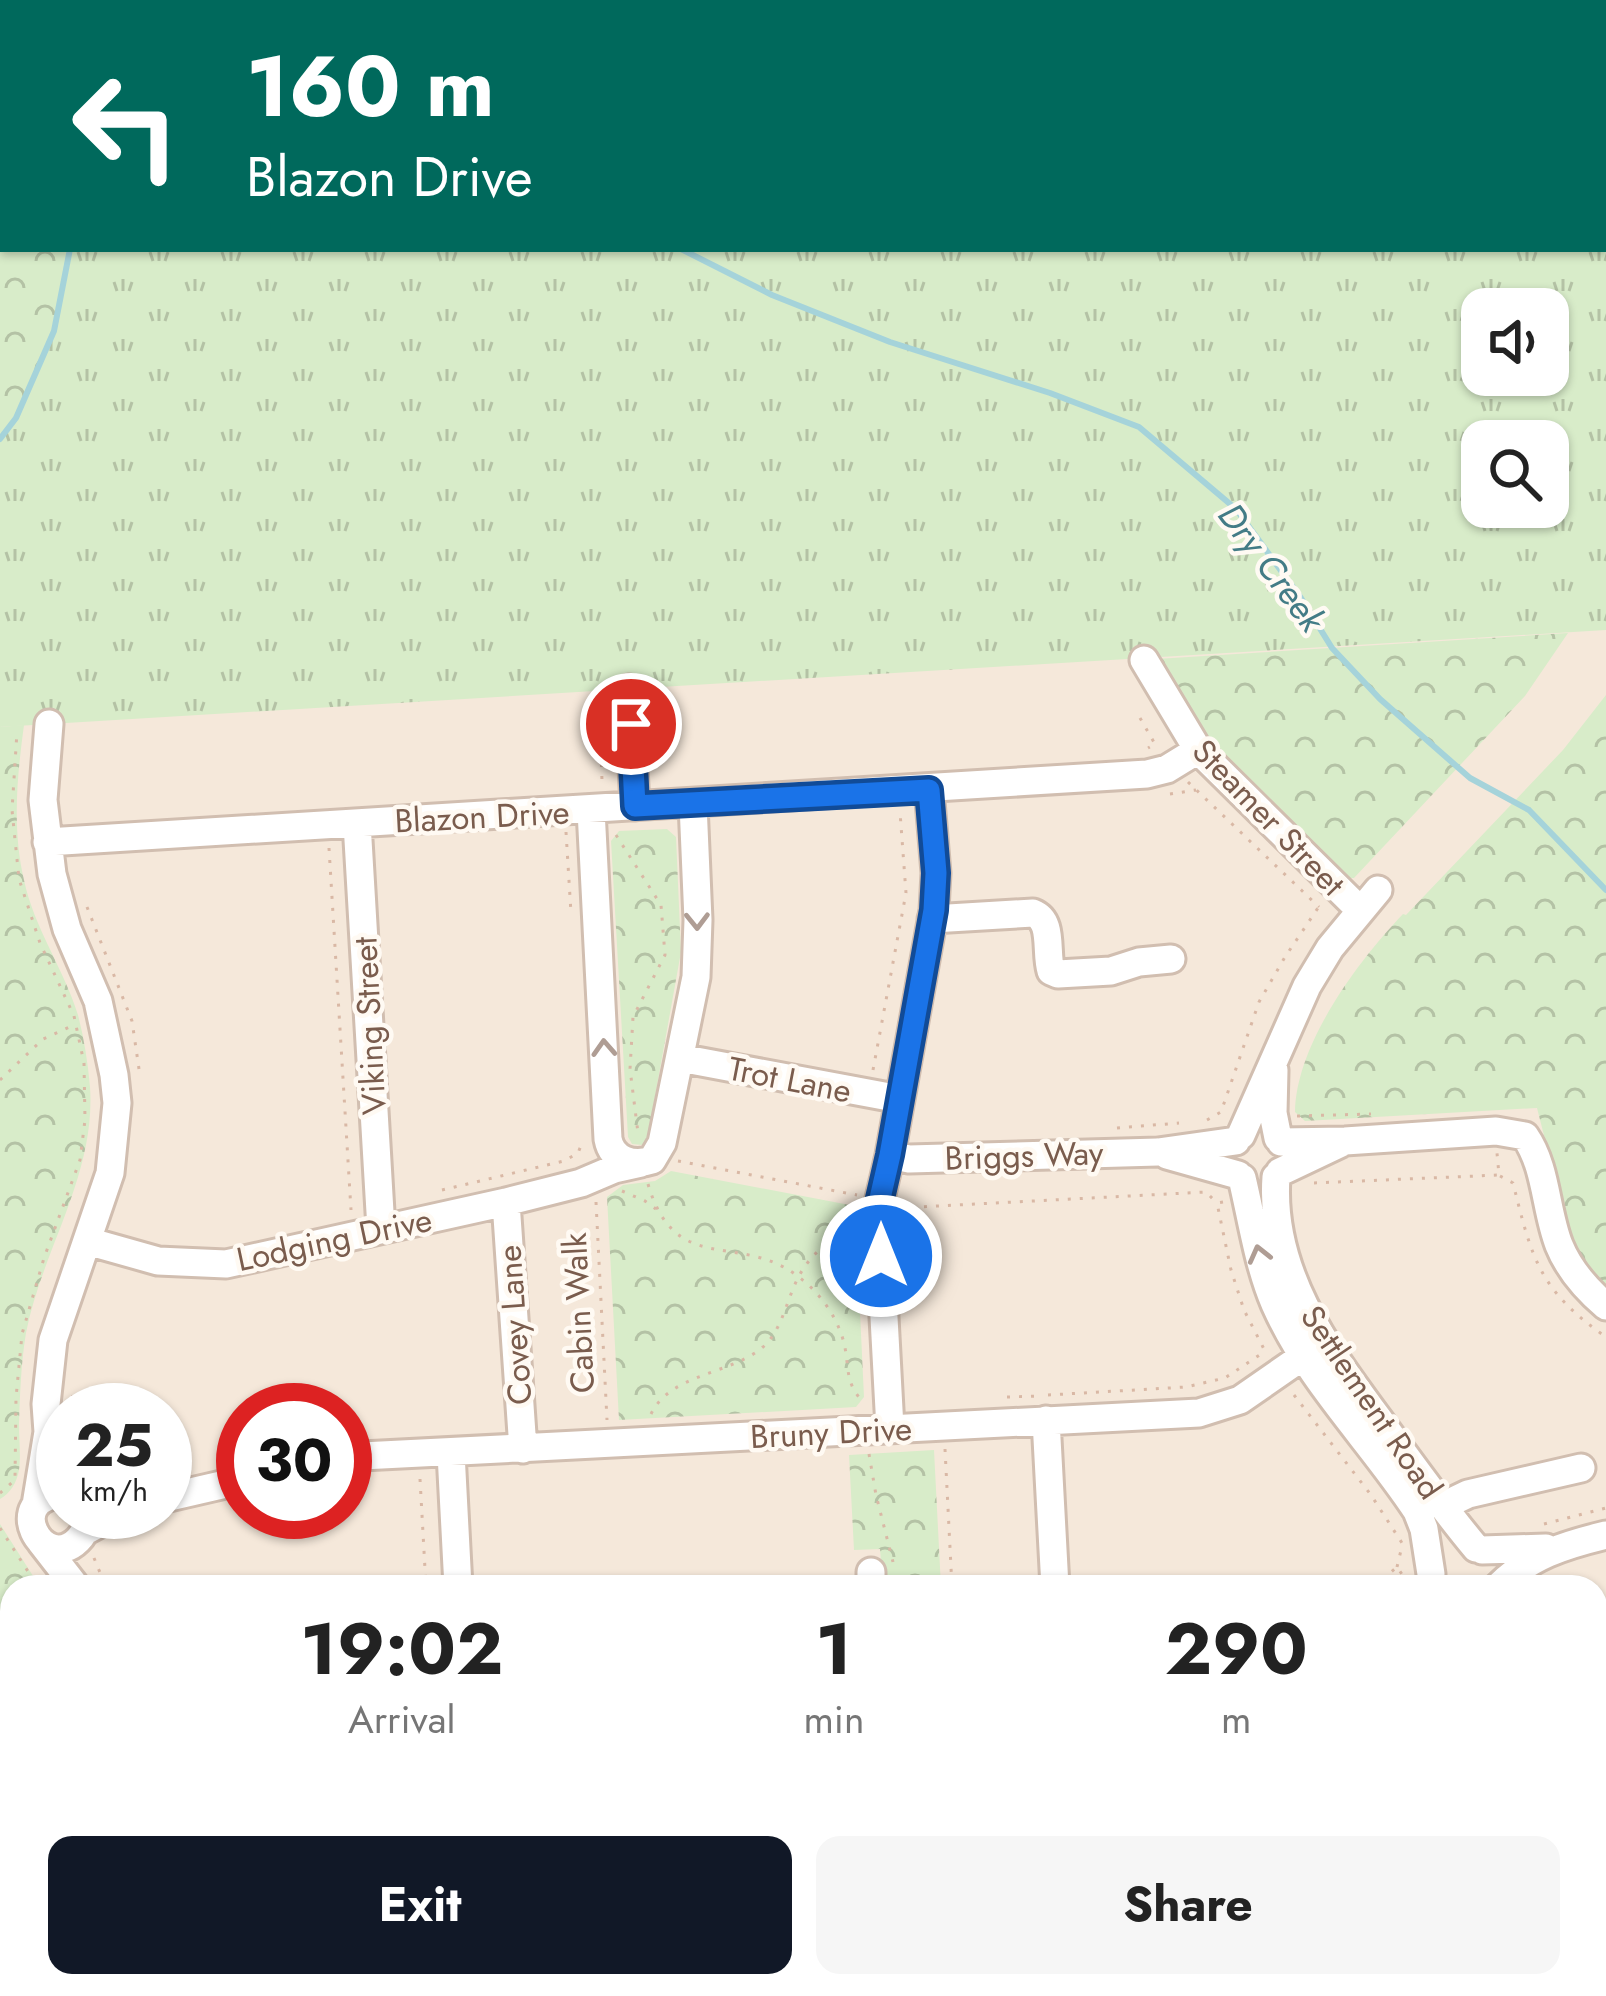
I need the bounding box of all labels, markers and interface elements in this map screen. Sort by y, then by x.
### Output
text: 160 m [246,26,495,148]
icon: left [48,48,204,204]
text: Blazon Drive [246,138,533,216]
map controls [1461,288,1569,528]
button: sound [1461,288,1569,396]
button: search [1461,420,1569,528]
water label: Dry Creek [1206,492,1339,644]
pin [580,673,682,775]
icon: arrive [598,691,664,757]
street label: Steamer Street [1182,729,1356,906]
street label: Blazon Drive [393,788,571,845]
one-way arrow [684,912,710,931]
street label: Viking Street [341,936,398,1116]
one-way arrow [591,1038,617,1057]
street label: Trot Lane [724,1045,855,1114]
street label: Briggs Way [944,1129,1105,1182]
position arrow [818,1193,944,1319]
street label: Lodging Drive [232,1196,436,1283]
street label: Cabin Walk [551,1231,606,1394]
street label: Covey Lane [485,1243,544,1406]
one-way arrow [1249,1244,1274,1265]
street label: Settlement Road [1289,1296,1454,1509]
speed limit sign: 30 [216,1383,372,1539]
text: 25 [75,1402,153,1489]
street label: Bruny Drive [749,1405,913,1460]
text: km/h [80,1469,148,1512]
text: 19:02 [300,1597,503,1701]
text: 1 [816,1597,852,1701]
text: 290 [1165,1597,1308,1701]
text: Arrival [348,1691,455,1748]
text: min [803,1691,864,1748]
text: m [1221,1691,1251,1748]
button: Exit [48,1836,792,1974]
button: Share [816,1836,1560,1974]

